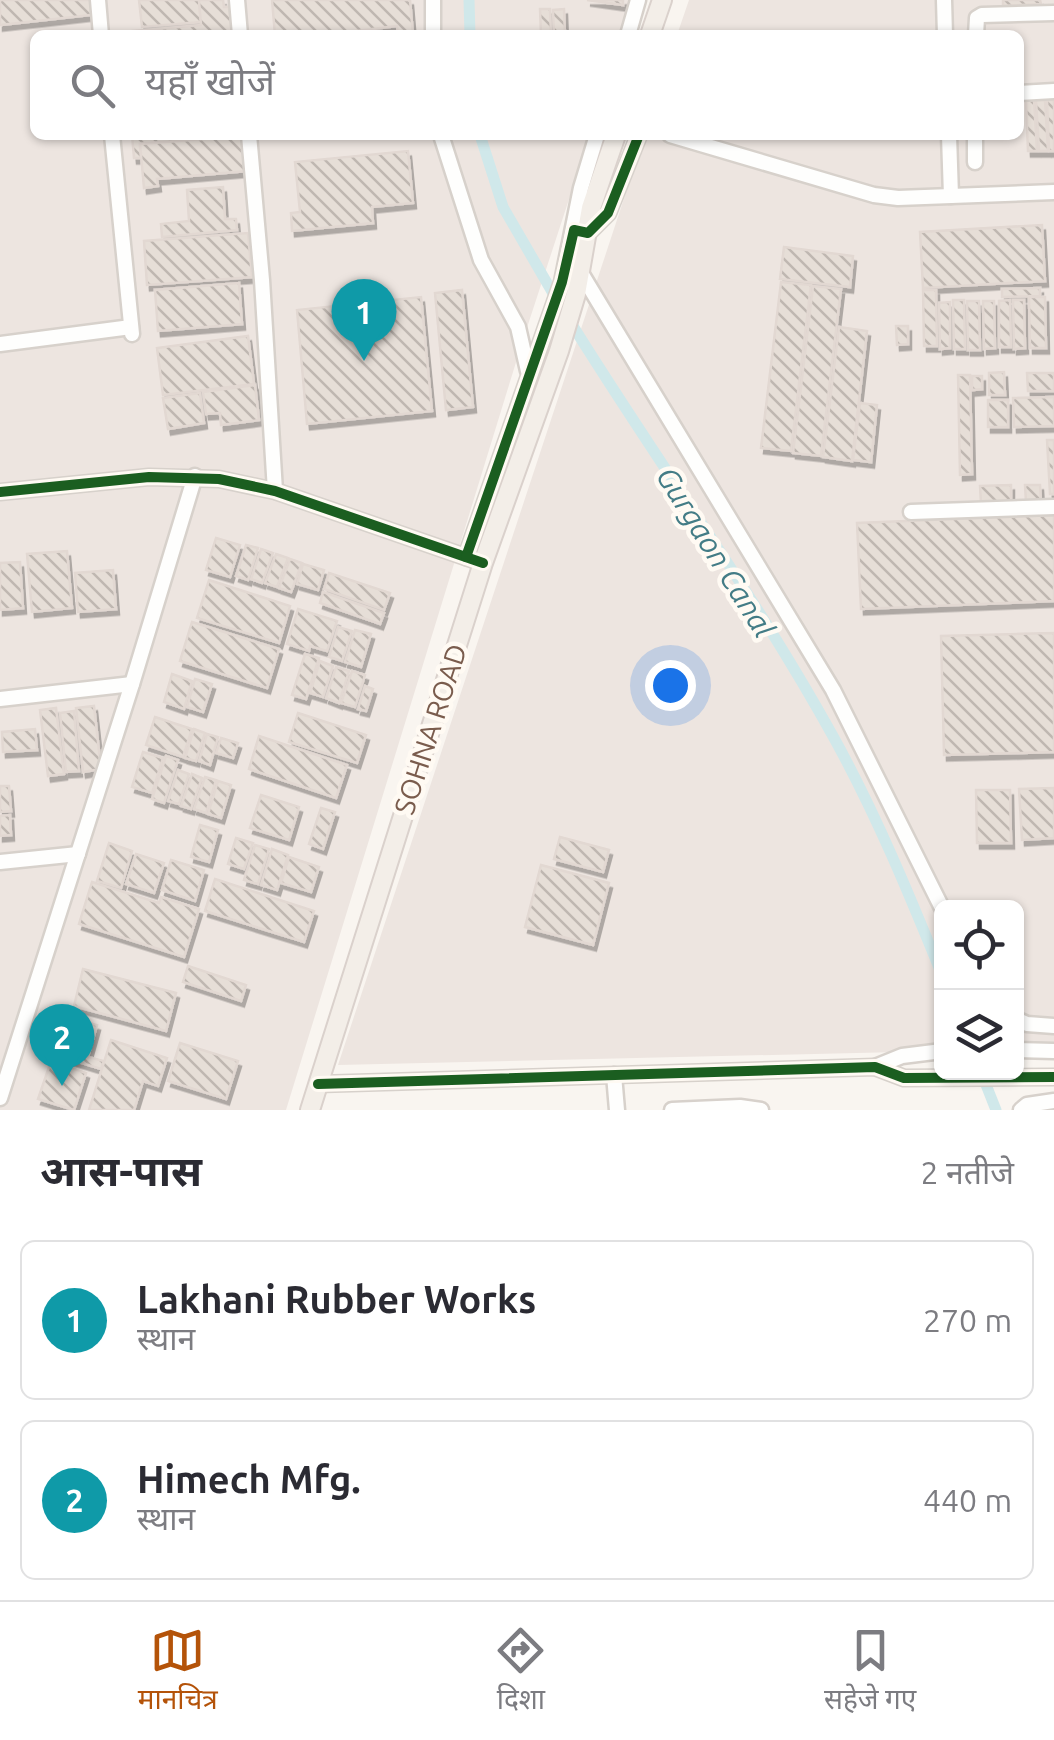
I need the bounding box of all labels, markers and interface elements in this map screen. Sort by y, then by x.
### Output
search box [30,30,1024,140]
icon: search [65,58,120,113]
text: यहाँ खोजें [145,60,275,102]
pin: 1 [332,278,396,361]
water label: Gurgaon Canal [650,460,782,644]
street label: SOHNA ROAD [388,640,472,818]
your location [645,660,696,711]
map controls [934,900,1024,1080]
button: locate [934,900,1024,990]
button: layers [934,990,1024,1080]
pin: 2 [30,1004,94,1086]
text: आस-पास [40,1147,202,1194]
text: 2 नतीजे [921,1154,1014,1190]
text: Lakhani Rubber Works [137,1278,536,1320]
text: 1 [65,1302,84,1338]
text: 270 m [923,1302,1012,1338]
text: स्थान [137,1320,195,1356]
text: Himech Mfg. [137,1458,361,1500]
text: 2 [65,1482,84,1518]
text: 440 m [923,1482,1012,1518]
text: स्थान [137,1500,195,1536]
tab: मानचित्र [138,1623,218,1720]
tab: दिशा [493,1623,548,1720]
tab: सहेजे गए [824,1623,916,1720]

